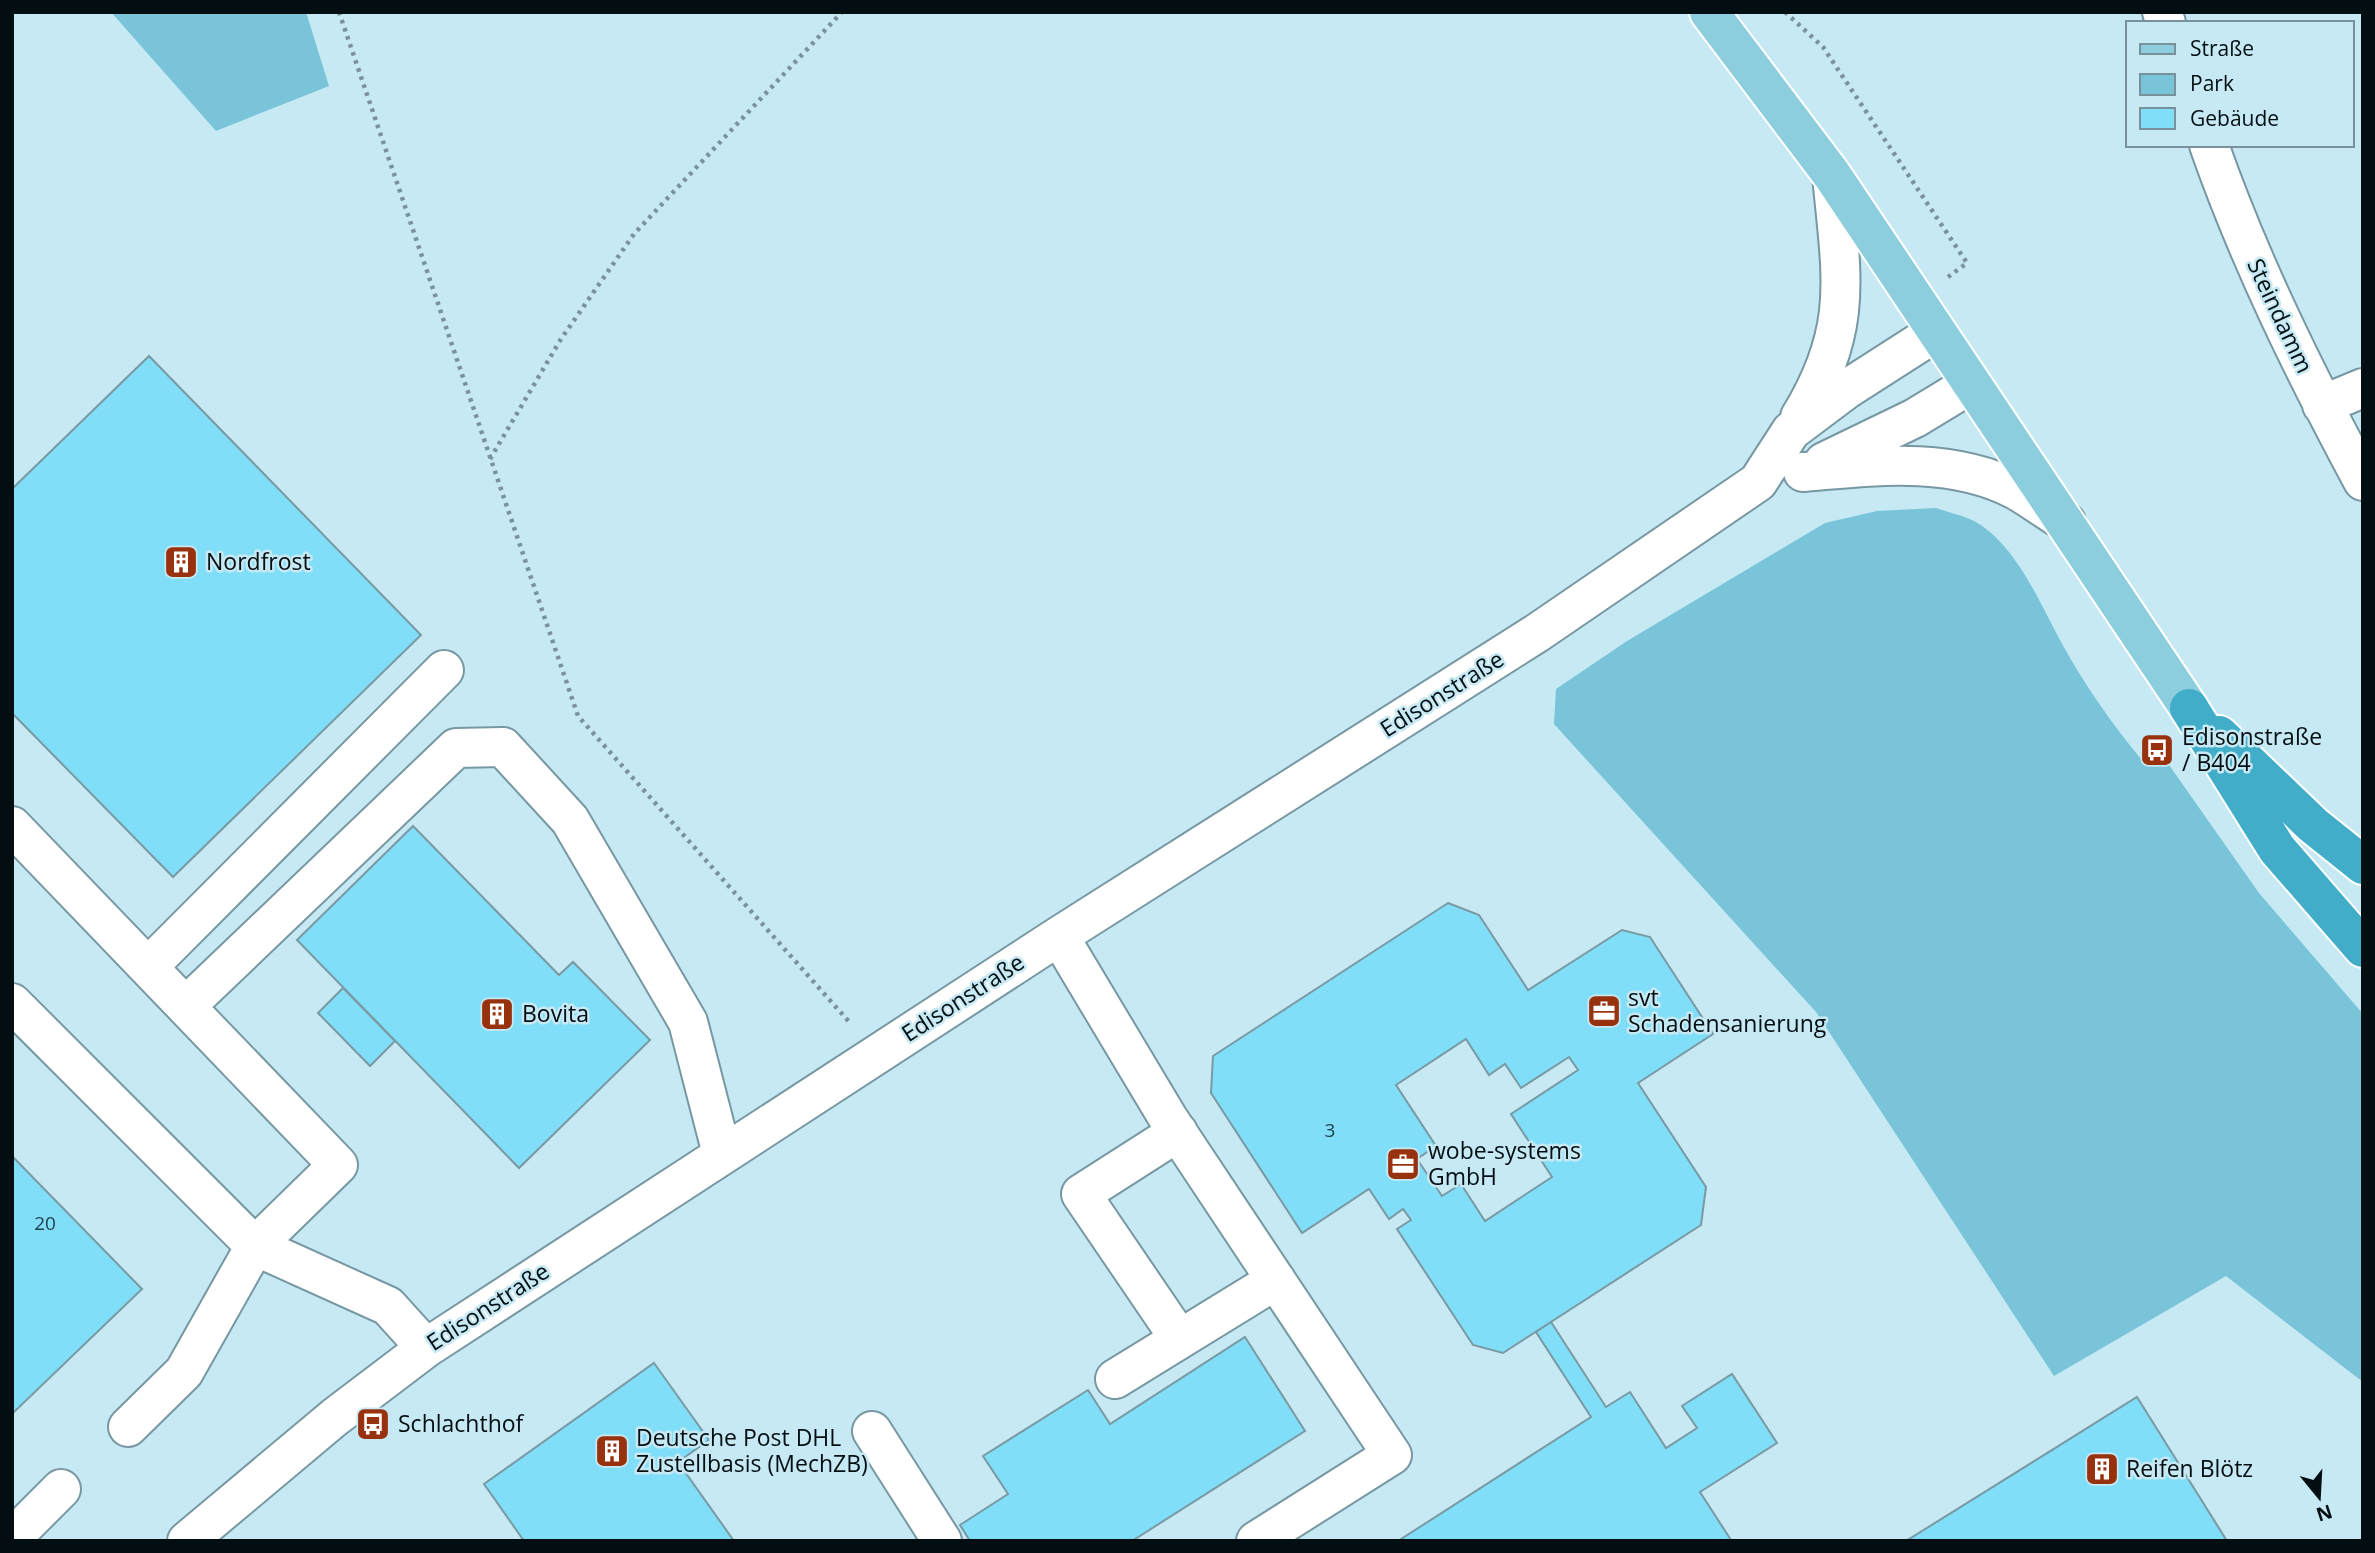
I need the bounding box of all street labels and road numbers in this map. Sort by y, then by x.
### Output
street label: Steindamm [2240,253,2321,378]
street label: Edisonstraße [1374,642,1509,744]
street label: Edisonstraße [895,946,1030,1049]
street label: Edisonstraße [420,1255,555,1358]

